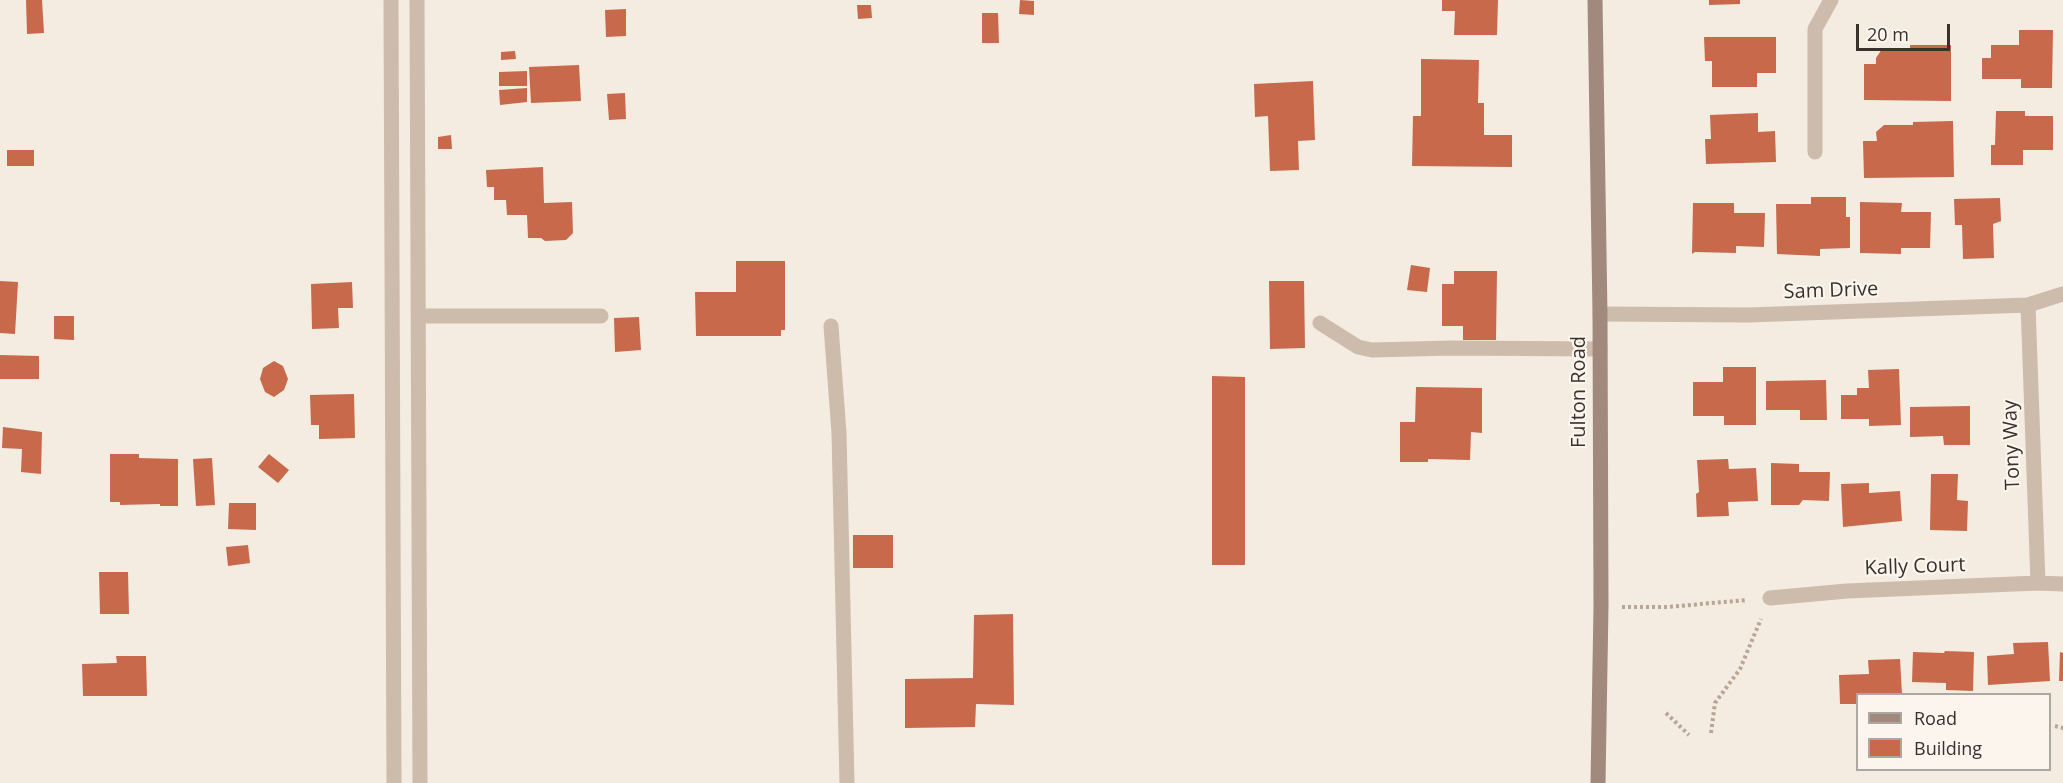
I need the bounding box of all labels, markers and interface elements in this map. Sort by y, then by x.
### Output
scale bar [1859,12,1954,50]
text: 20 m [1867,22,1909,46]
street label: Sam Drive [1783,277,1879,305]
street label: Fulton Road [1567,336,1591,448]
street label: Tony Way [1998,400,2026,490]
street label: Kally Court [1864,553,1966,581]
legend [1856,693,2051,771]
text: Road [1914,706,1957,730]
text: Building [1914,736,1982,760]

